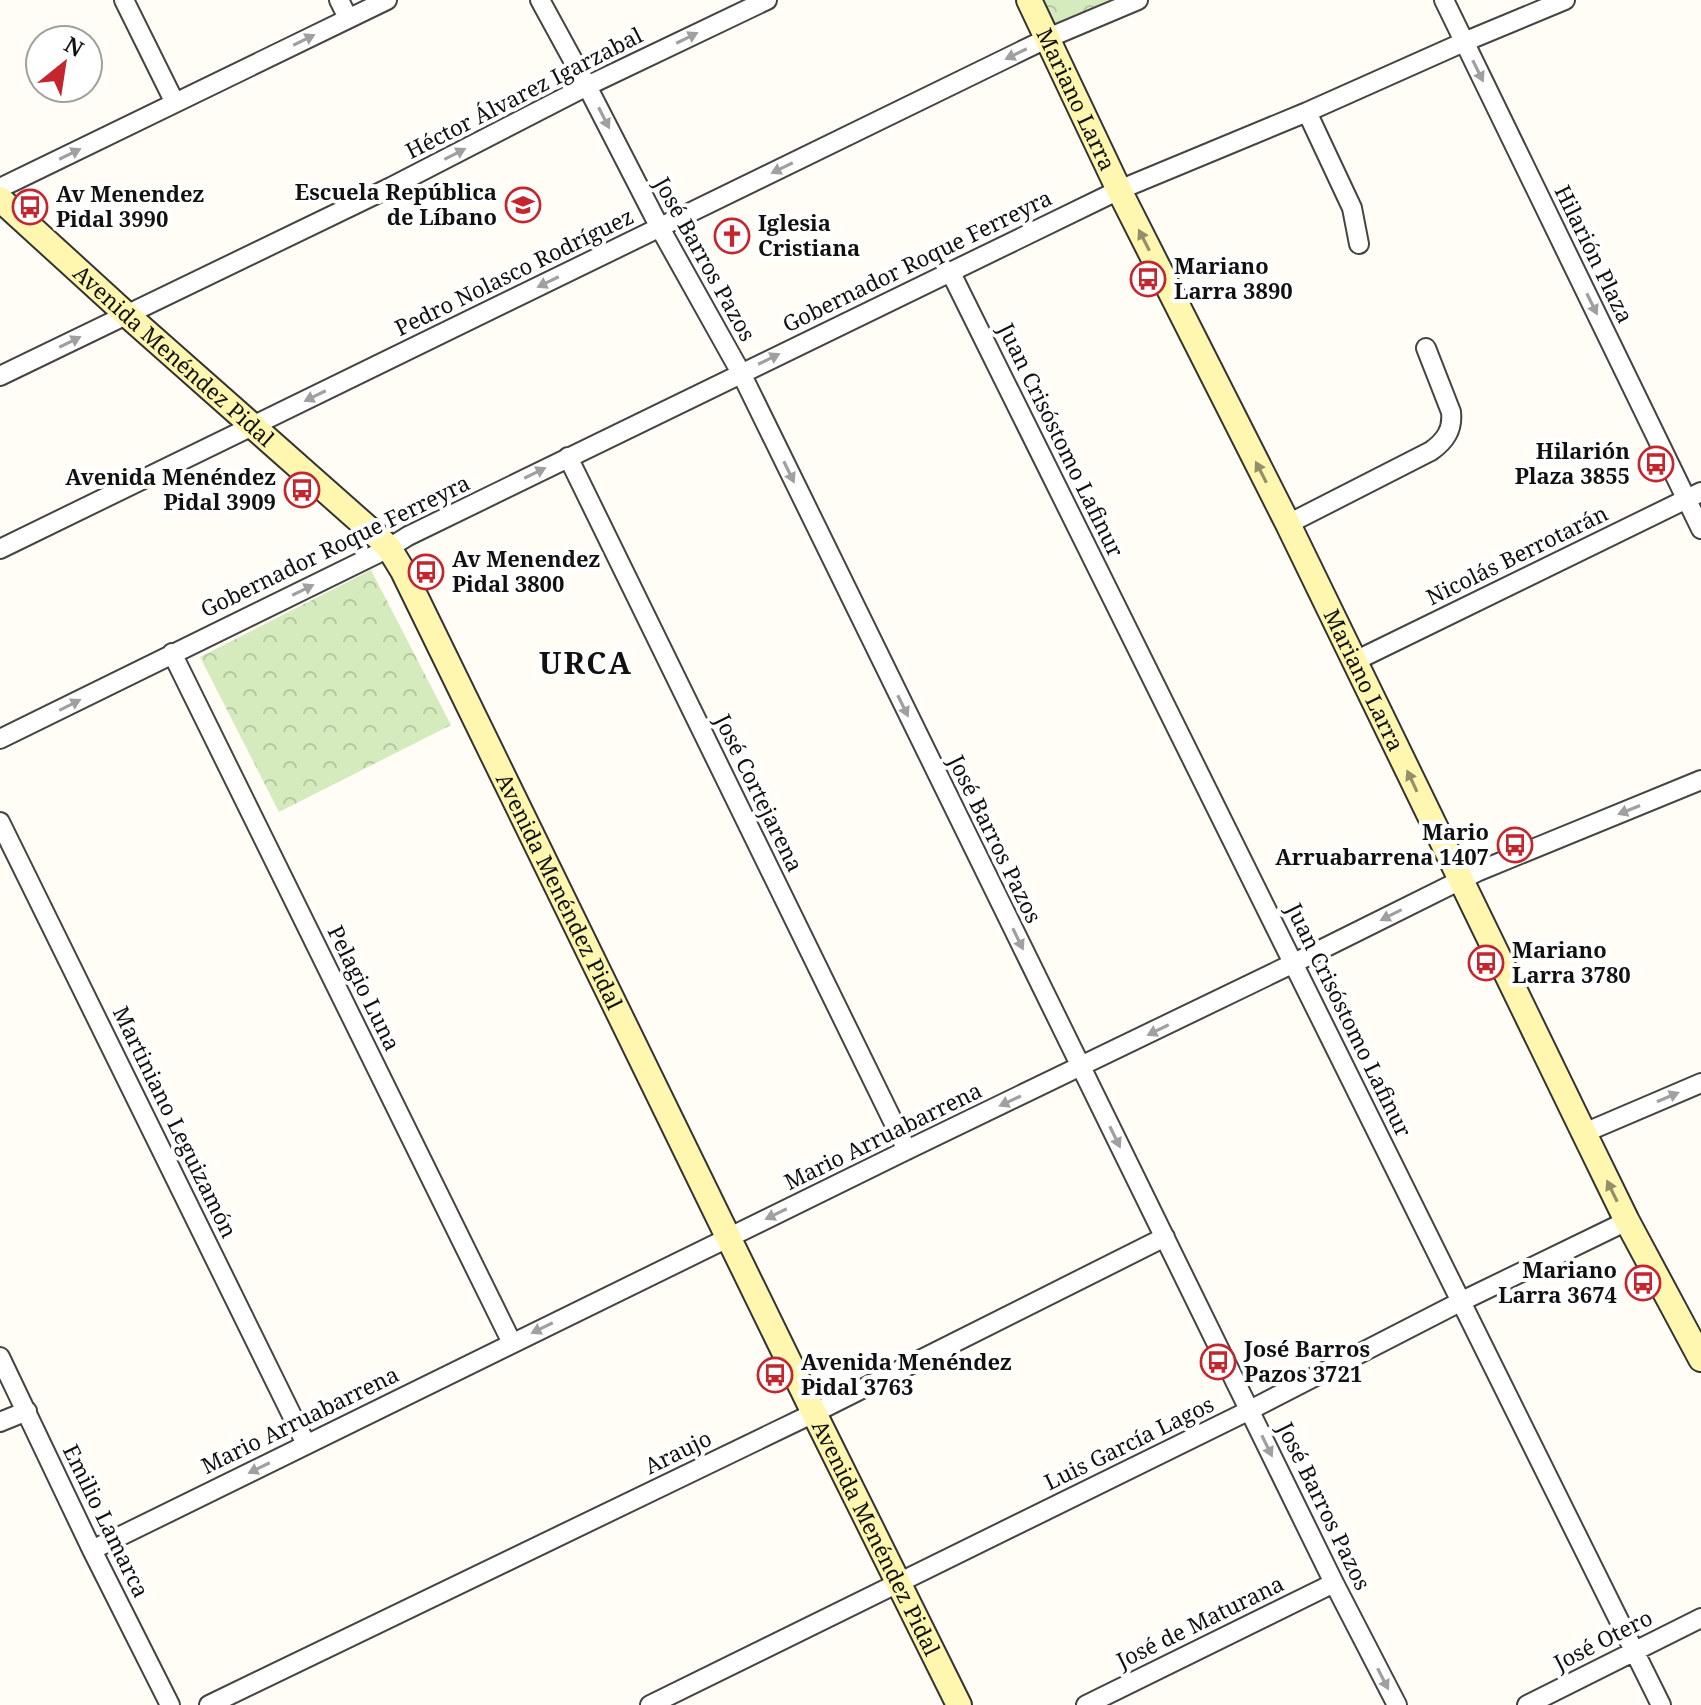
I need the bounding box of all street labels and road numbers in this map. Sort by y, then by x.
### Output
street label: Héctor Álvarez Igarzabal [400,19,647,165]
street label: Mariano Larra [1030,23,1124,175]
street label: José Barros Pazos [648,170,763,346]
street label: Hilarión Plaza [1549,180,1641,327]
street label: Gobernador Roque Ferreyra [777,182,1056,338]
street label: Pedro Nolasco Rodríguez [389,200,638,342]
street label: Avenida Menéndez Pidal [68,257,281,453]
street label: Juan Crisóstomo Lafinur [992,317,1132,562]
street label: Gobernador Roque Ferreyra [195,467,474,623]
street label: Nicolás Berrotarán [1421,497,1612,611]
street label: Mariano Larra [1318,604,1412,755]
street label: José Cortejarena [708,708,811,876]
street label: José Barros Pazos [942,749,1050,928]
street label: Avenida Menéndez Pidal [490,768,631,1014]
street label: Juan Crisóstomo Lafinur [1280,897,1420,1142]
street label: Pelagio Luna [322,920,408,1055]
street label: Martiniano Leguizamón [107,1001,245,1242]
street label: Mario Arruabarrena [779,1074,986,1196]
street label: Mario Arruabarrena [196,1358,403,1480]
street label: Luis García Lagos [1039,1388,1218,1496]
street label: Avenida Menéndez Pidal [806,1415,948,1661]
street label: José Barros Pazos [1271,1416,1379,1595]
street label: Araujo [639,1422,716,1480]
street label: Emilio Lamarca [57,1439,157,1602]
street label: José de Maturana [1110,1568,1288,1675]
street label: José Otero [1547,1601,1657,1677]

